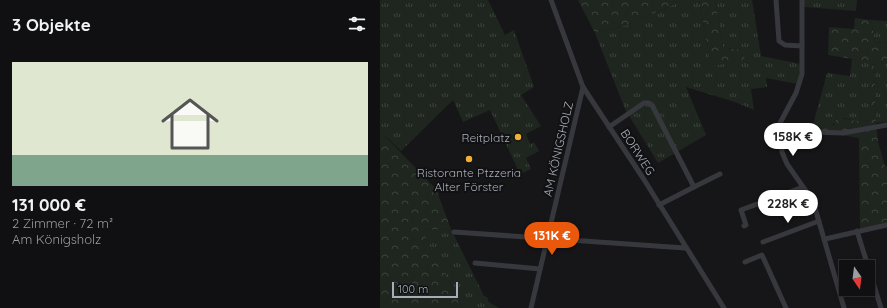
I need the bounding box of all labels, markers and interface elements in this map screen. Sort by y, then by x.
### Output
icon: filters [346,13,368,35]
text: 3 Objekte [12,14,91,35]
icon: home [154,88,226,160]
street label: AM KÖNIGSHOLZ [540,100,576,198]
pin: 158K € [760,123,826,157]
street label: BORWEG [618,126,658,178]
text: 158K € [773,128,813,144]
place label: Reitplatz [461,130,510,145]
marker: Reitplatz [513,132,523,142]
marker: Ristorante Ptzzeria Alter Förster [464,154,474,164]
place label: Ristorante Ptzzeria Alter Förster [417,165,521,194]
pin: 228K € [755,190,821,224]
text: 131 000 € [12,194,86,215]
text: 228K € [767,195,809,211]
text: 2 Zimmer · 72 m² [12,215,113,231]
pin: 131K € [519,222,585,256]
text: 131K € [533,227,571,243]
text: Am Königsholz [12,231,101,247]
north arrow [839,260,875,296]
map controls [839,260,875,296]
scale bar [392,280,458,299]
text: 100 m [398,282,428,296]

